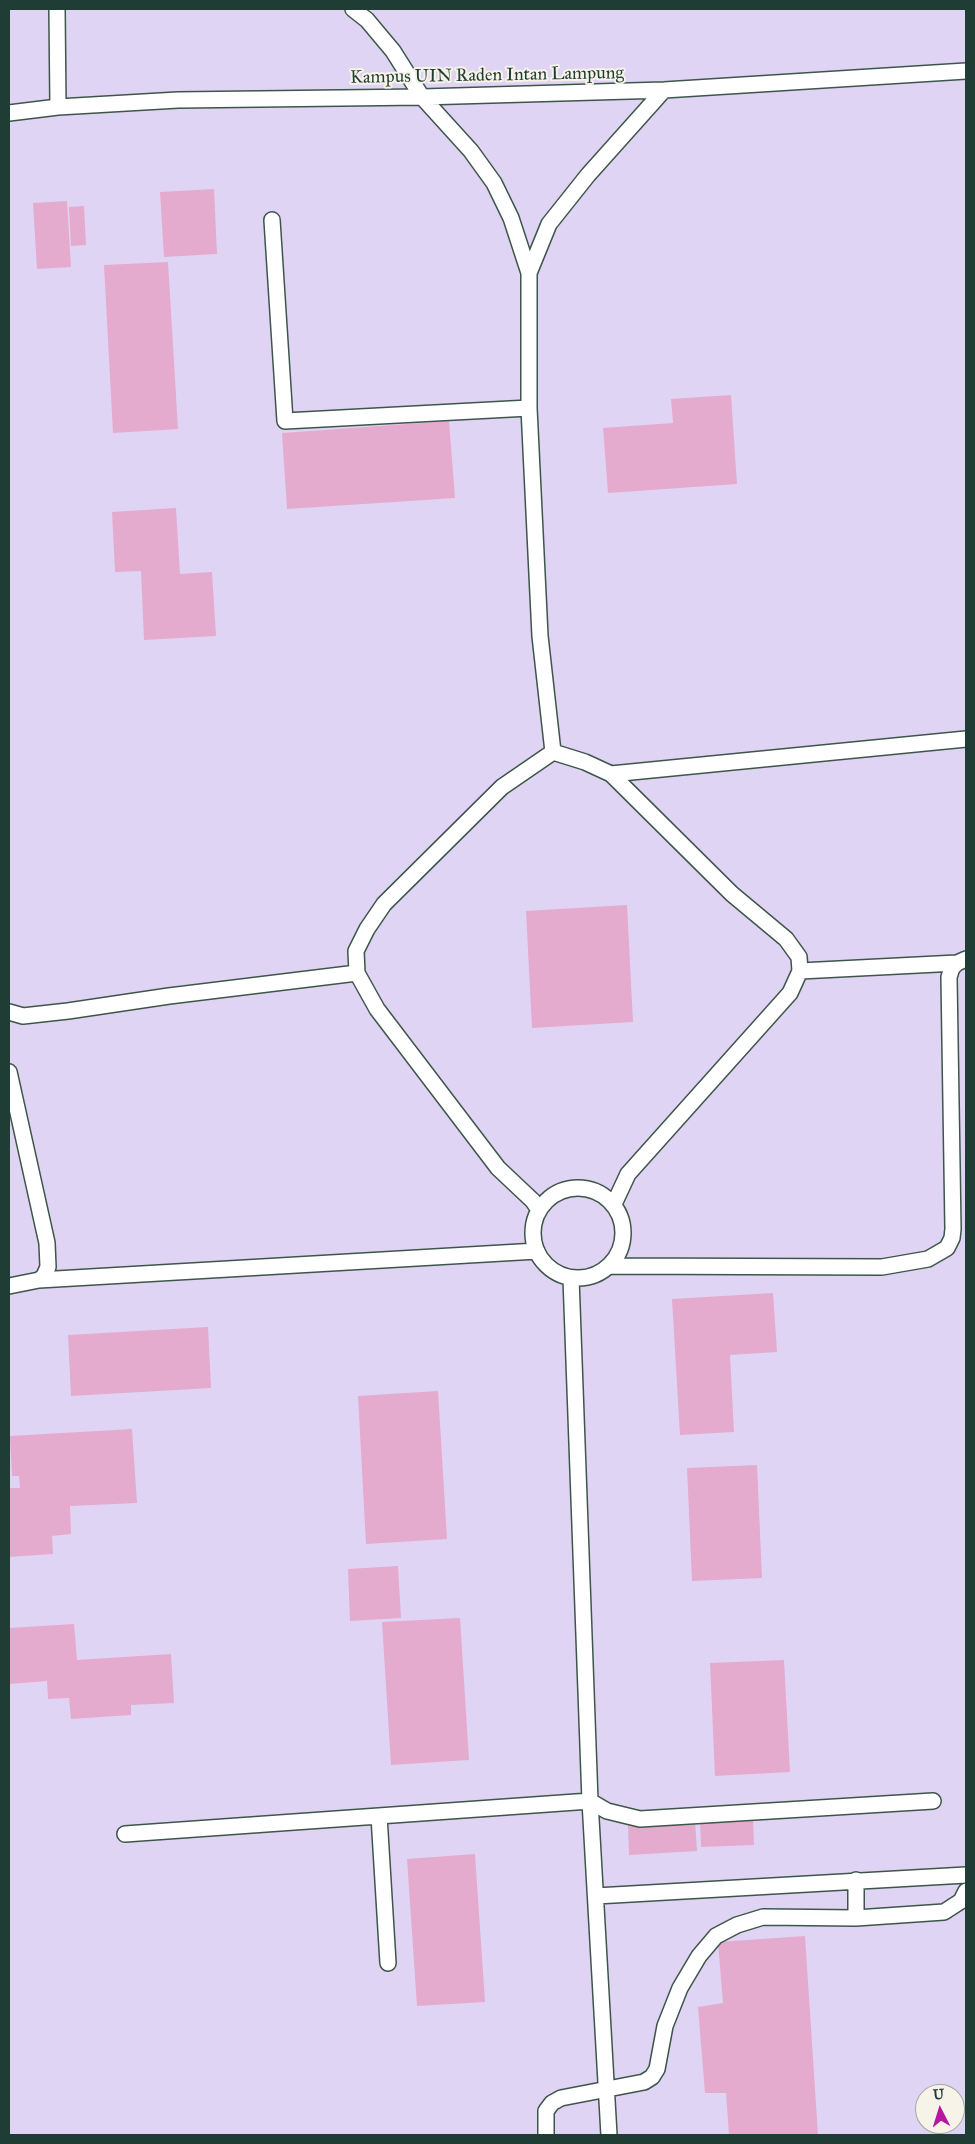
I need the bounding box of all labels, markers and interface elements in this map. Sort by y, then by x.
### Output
street label: Kampus UIN Raden Intan Lampung [350,63,624,89]
north arrow [915,2084,965,2134]
text: U [932,2086,945,2104]

